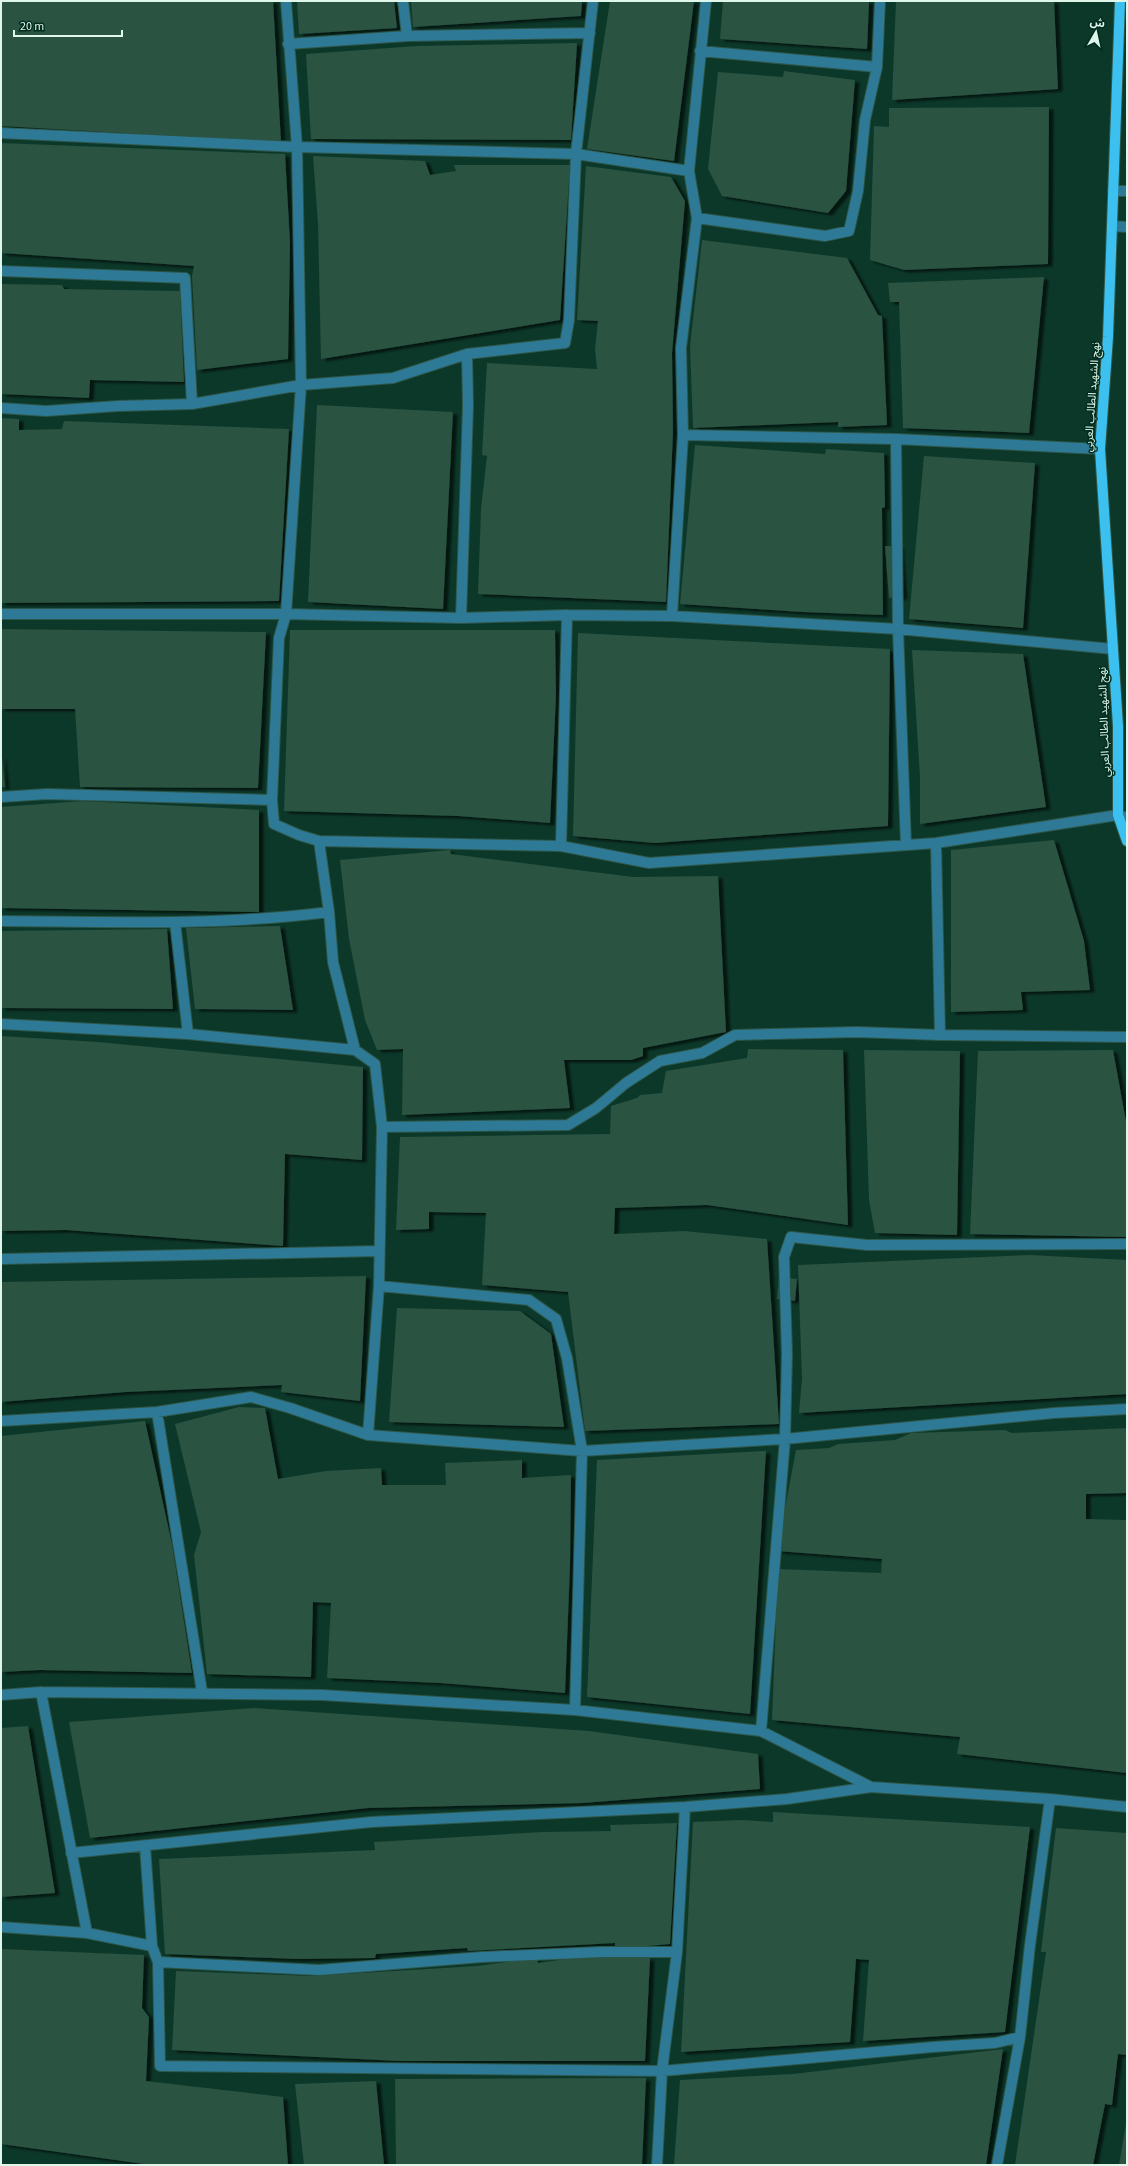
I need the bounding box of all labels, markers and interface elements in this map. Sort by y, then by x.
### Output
scale bar [14,12,122,38]
north arrow [1076,12,1116,52]
text: ش [1089,14,1106,31]
text: 20 m [20,18,44,35]
street label: نهج الشهيد الطالب العربي [1081,341,1105,453]
street label: نهج الشهيد الطالب العربي [1095,667,1115,777]

